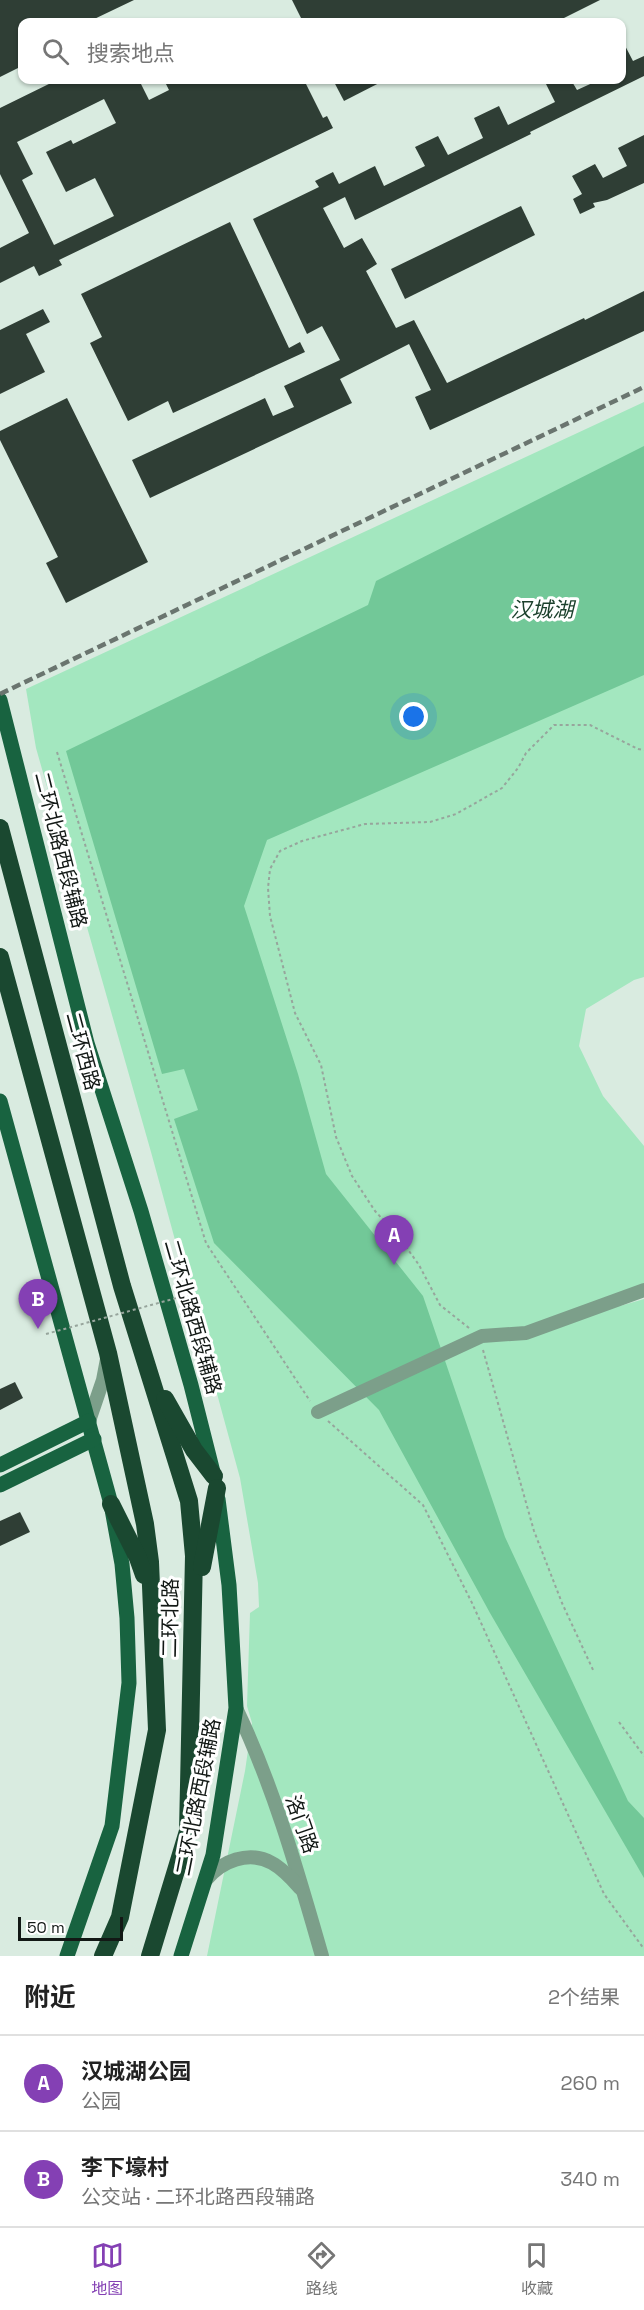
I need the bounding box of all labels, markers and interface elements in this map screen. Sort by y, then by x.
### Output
search box [18,18,626,84]
icon: search [39,35,72,68]
text: 搜索地点 [87,39,175,67]
water label: 汉城湖 [511,596,576,623]
your location [399,702,428,731]
street label: 二环北路西段辅路 [29,769,93,931]
street label: 二环西路 [60,1009,106,1093]
pin: A [374,1216,414,1265]
street label: 二环北路西段辅路 [158,1237,228,1397]
pin: B [18,1280,57,1329]
street label: 二环北路 [156,1578,184,1658]
street label: 二环北路西段辅路 [170,1716,226,1878]
street label: 洛门路 [280,1791,324,1857]
scale bar [18,1914,123,1942]
text: 50 m [27,1917,65,1938]
text: 附近 [24,1980,76,2014]
text: 2个结果 [548,1984,620,2010]
text: 汉城湖公园 [81,2057,191,2085]
text: A [37,2070,50,2096]
text: 260 m [561,2070,620,2096]
text: 公园 [81,2088,121,2114]
text: 李下壕村 [81,2153,169,2181]
text: B [37,2166,50,2192]
text: 340 m [560,2166,620,2192]
text: 公交站 · 二环北路西段辅路 [81,2184,315,2210]
tab: 地图 [91,2239,124,2299]
tab: 路线 [305,2239,338,2299]
tab: 收藏 [520,2239,553,2299]

